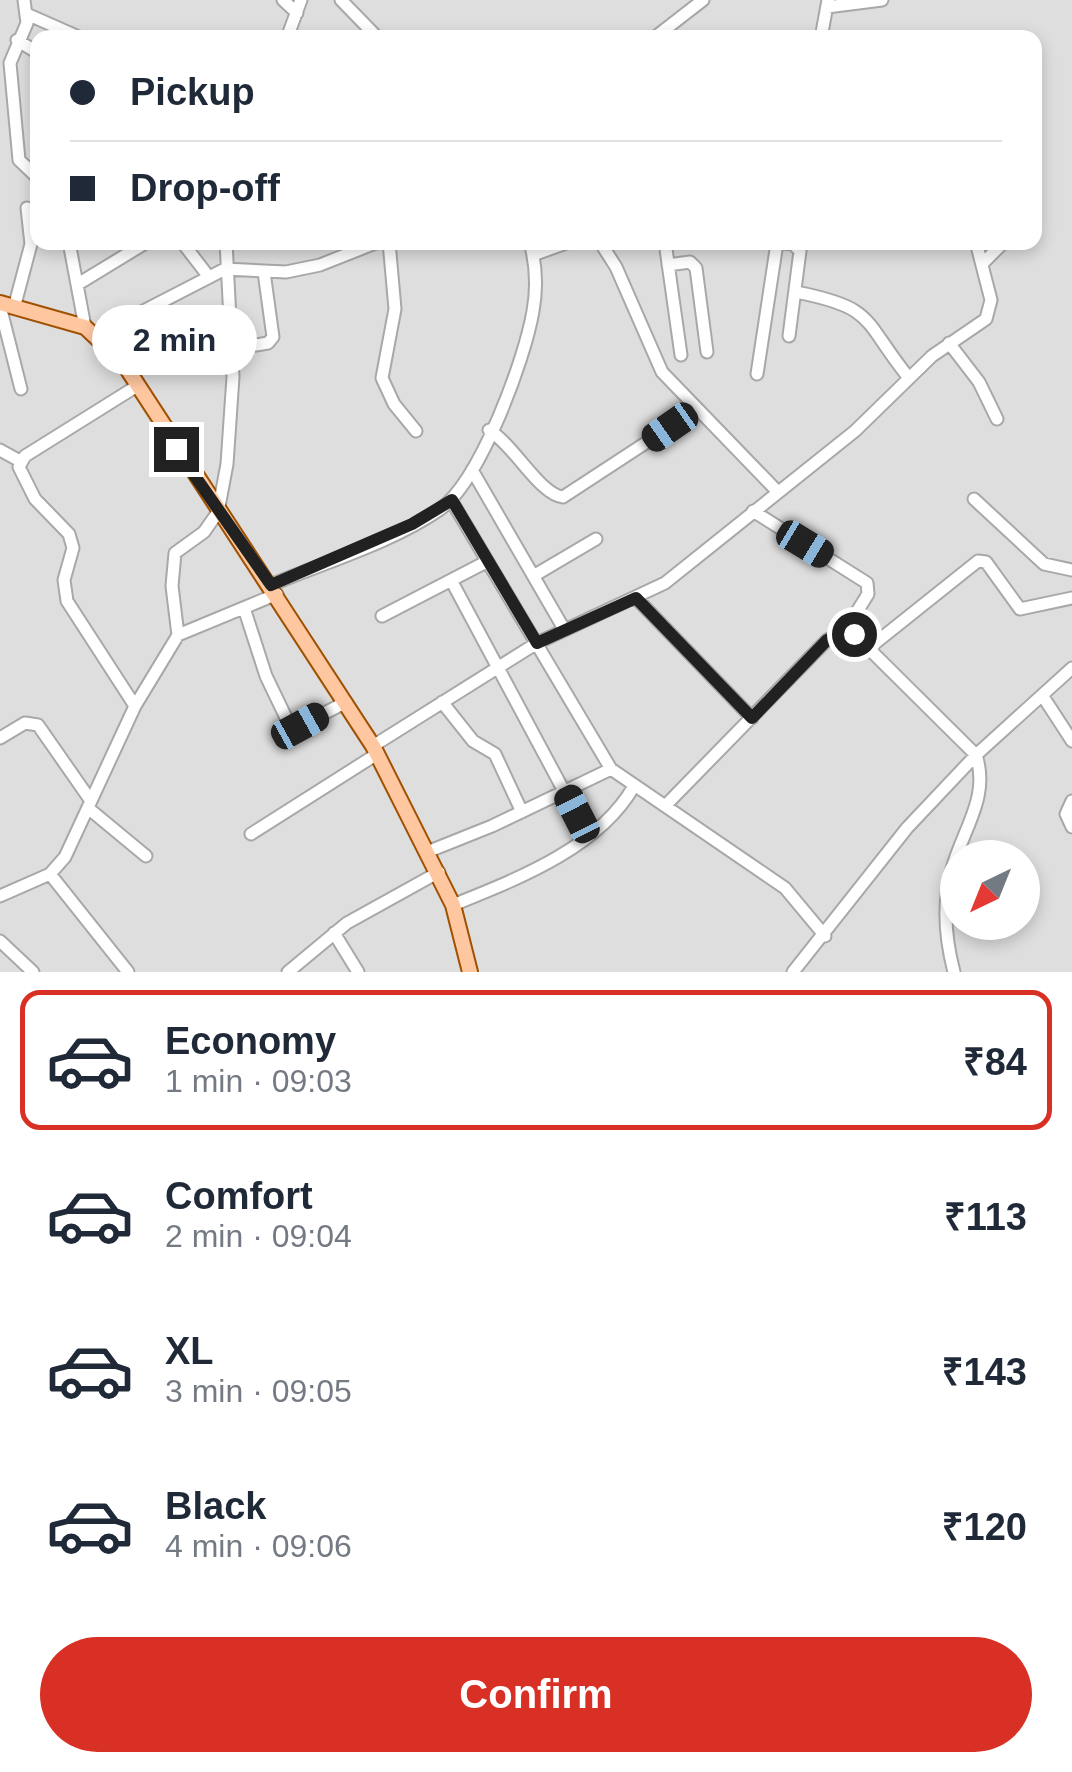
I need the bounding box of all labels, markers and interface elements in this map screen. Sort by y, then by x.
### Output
text: Pickup [130,71,255,113]
text: Drop-off [130,167,280,209]
callout: 2 min [94,304,258,374]
text: 2 min [133,322,216,358]
car [637,398,703,456]
route end [154,427,199,472]
car [772,516,838,572]
route start [832,612,877,657]
car [266,698,334,754]
car [550,780,604,848]
north arrow [940,840,1040,940]
map controls [940,840,1040,940]
icon: car [45,1015,135,1105]
text: Economy [165,1020,336,1062]
text: ₹84 [963,1041,1027,1083]
text: 1 min · 09:03 [165,1063,352,1099]
icon: car [45,1170,135,1260]
text: Comfort [165,1175,313,1217]
text: ₹113 [944,1196,1027,1238]
text: 2 min · 09:04 [165,1218,352,1254]
icon: car [45,1325,135,1415]
text: XL [165,1330,214,1372]
text: ₹143 [942,1351,1027,1393]
text: 3 min · 09:05 [165,1373,352,1409]
icon: car [45,1480,135,1570]
text: Black [165,1485,266,1527]
text: ₹120 [942,1506,1027,1548]
text: 4 min · 09:06 [165,1528,352,1564]
button: Confirm [40,1637,1032,1752]

